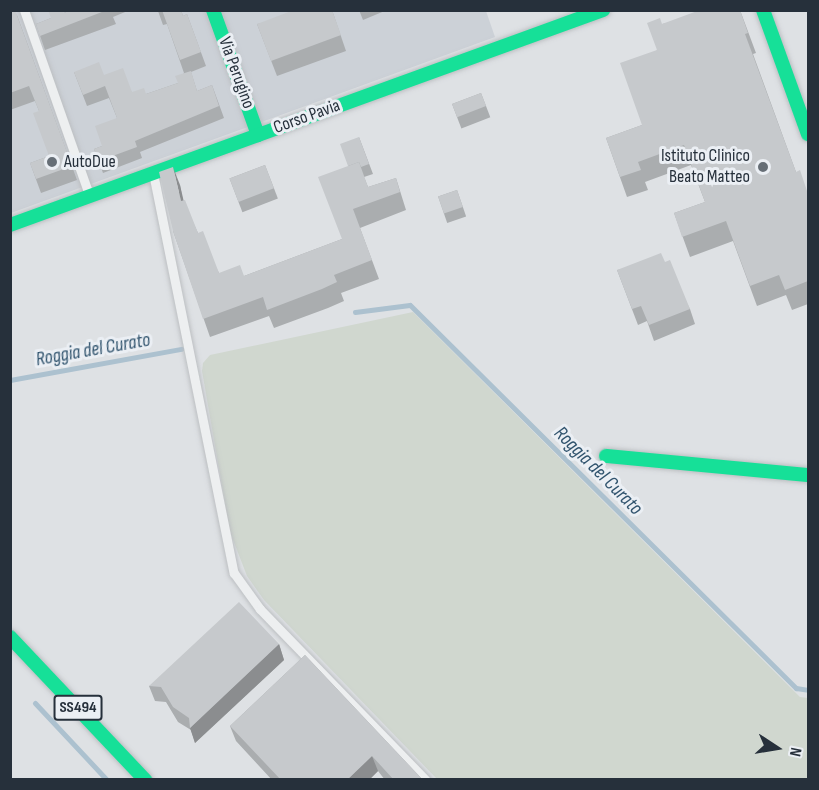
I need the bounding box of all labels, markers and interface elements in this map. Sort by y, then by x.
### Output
street label: Via Perugino [213,34,259,112]
street label: Corso Pavia [271,95,343,139]
place label: Istituto Clinico Beato Matteo [661,146,750,188]
place label: AutoDue [64,151,116,173]
marker: AutoDue [45,155,59,169]
marker: Istituto Clinico Beato Matteo [754,158,772,176]
water label: Roggia del Curato [34,328,152,372]
water label: Roggia del Curato [549,422,647,520]
road number: SS494 [52,695,104,721]
north arrow [747,718,807,778]
text: N [785,746,805,758]

